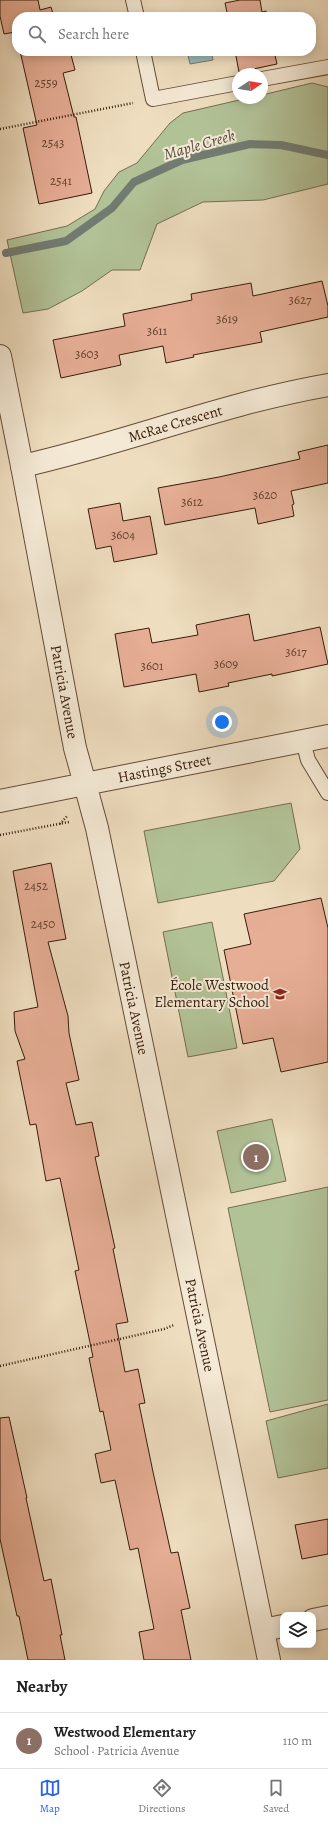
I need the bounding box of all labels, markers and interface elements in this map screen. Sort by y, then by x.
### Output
search box [12,12,316,56]
icon: search [26,23,48,45]
text: Search here [58,24,129,44]
north arrow [232,68,268,104]
house number: 2559 [34,74,58,91]
water label: Maple Creek [161,124,238,166]
house number: 2543 [41,134,65,151]
house number: 2541 [50,172,73,189]
house number: 3627 [288,291,312,308]
house number: 3619 [216,310,238,327]
house number: 3611 [147,322,168,339]
house number: 3603 [75,345,99,362]
street label: McRae Crescent [126,400,225,447]
house number: 3620 [253,486,277,503]
house number: 3612 [181,493,203,510]
house number: 3604 [111,526,135,543]
street label: Patricia Avenue [46,643,83,741]
house number: 3617 [285,643,307,660]
house number: 3609 [214,655,238,672]
house number: 3601 [141,657,164,674]
your location [212,712,232,732]
street label: Hastings Street [116,749,213,787]
house number: 2452 [24,877,48,894]
house number: 2450 [31,915,55,932]
street label: Patricia Avenue [114,959,154,1057]
place label: École Westwood Elementary School [154,975,270,1012]
school or university icon: École Westwood Elementary School [272,986,288,1002]
pin: 1 [243,1142,269,1172]
street label: Patricia Avenue [180,1276,220,1374]
map controls [280,1612,316,1648]
button: layers [280,1612,316,1648]
text: Nearby [16,1675,67,1698]
text: Westwood Elementary [54,1722,196,1742]
text: 1 [27,1732,31,1749]
text: 110 m [283,1732,312,1749]
text: School · Patricia Avenue [54,1742,179,1759]
tab: Map [39,1777,61,1816]
tab: Directions [138,1777,186,1816]
tab: Saved [263,1777,289,1816]

